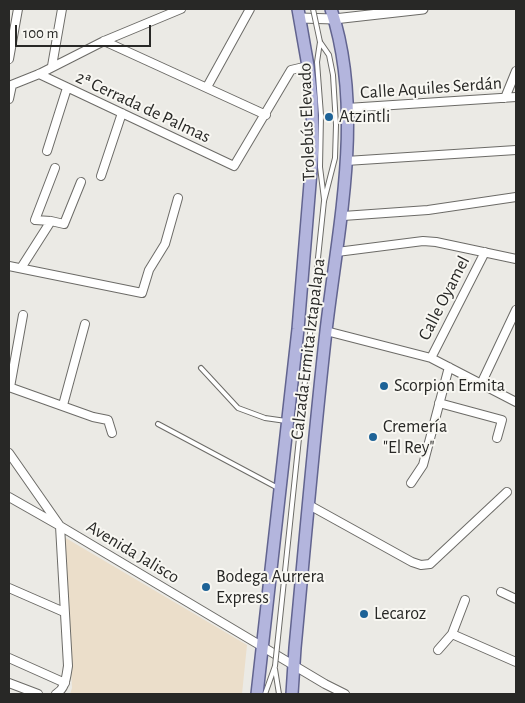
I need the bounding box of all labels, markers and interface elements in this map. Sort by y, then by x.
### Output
scale bar [18,15,154,47]
text: 100 m [23,26,58,41]
street label: Trolebús Elevado [294,63,320,181]
street label: 2ª Cerrada de Palmas [72,66,214,148]
street label: Calle Aquiles Serdán [359,72,503,104]
place label: Atzintli [339,106,390,128]
marker: Atzintli [323,111,335,123]
street label: Calle Oyamel [414,252,474,344]
street label: Calzada Ermita Iztapalapa [286,257,330,441]
place label: Scorpion Ermita [394,375,505,397]
marker: Scorpion Ermita [378,380,390,392]
place label: Cremería "El Rey" [383,416,447,458]
marker: Cremería "El Rey" [367,431,379,443]
street label: Avenida Jalisco [83,516,183,588]
place label: Bodega Aurrera Express [216,566,324,608]
marker: Bodega Aurrera Express [200,581,212,593]
place label: Lecaroz [374,603,426,625]
marker: Lecaroz [358,608,370,620]

